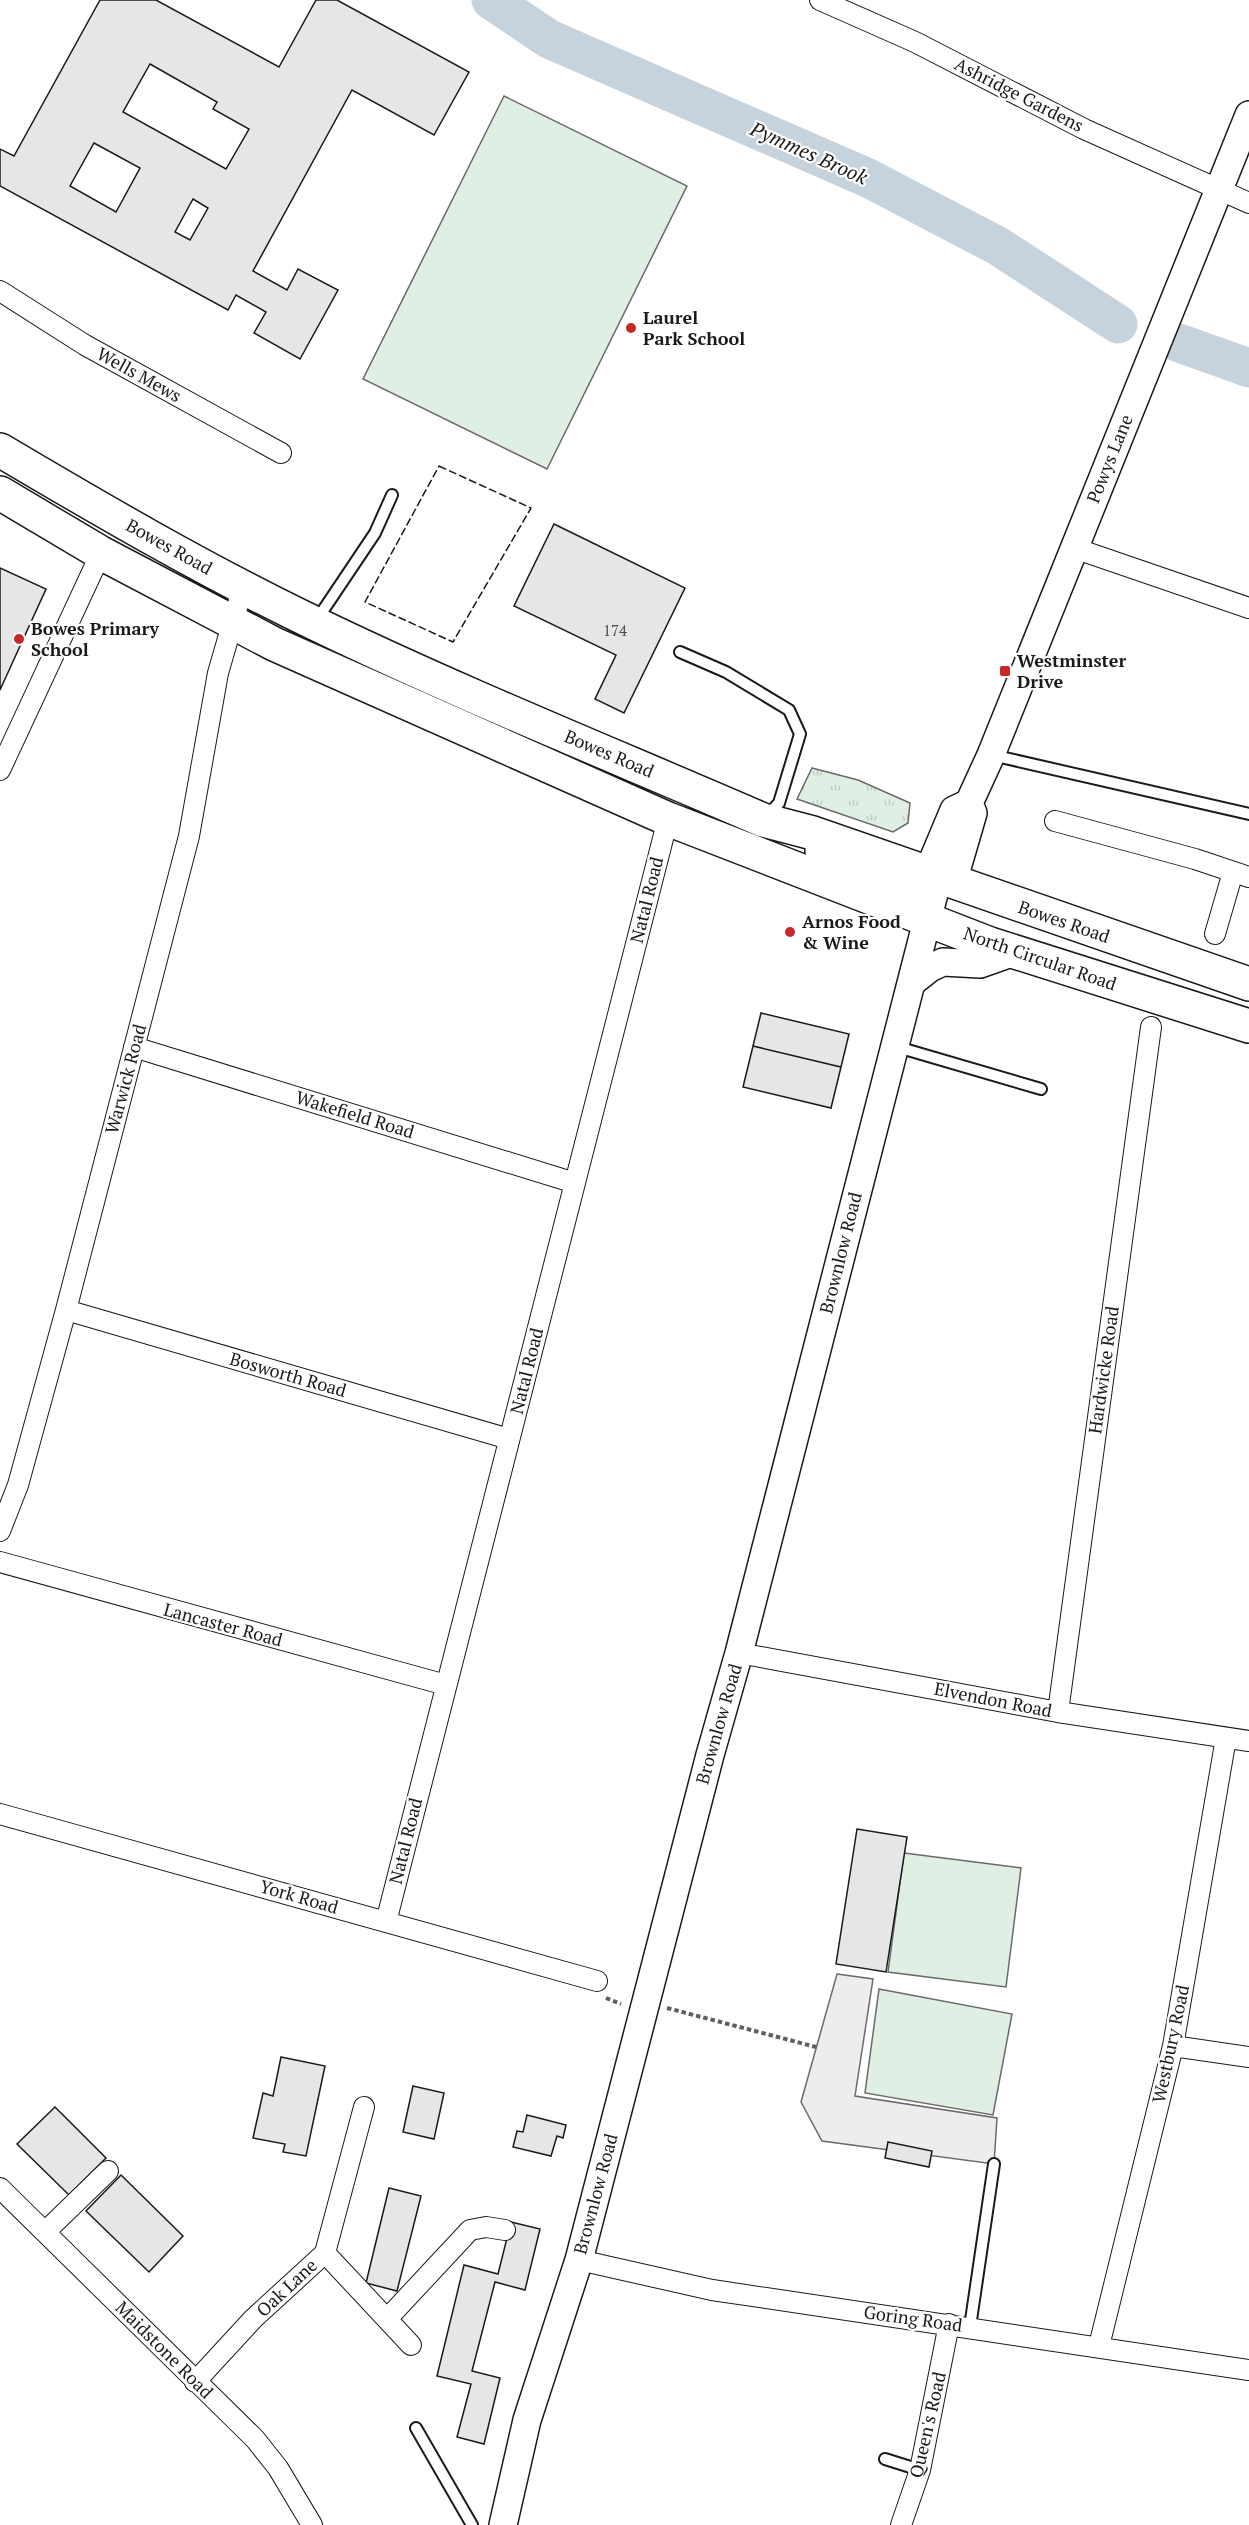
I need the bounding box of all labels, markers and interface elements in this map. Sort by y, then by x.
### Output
street label: Ashridge Gardens [951,51,1088,137]
water label: Pymmes Brook [746,114,872,191]
place label: Laurel Park School [643,305,745,350]
marker: Laurel Park School [624,321,638,335]
street label: Wells Mews [93,341,186,407]
street label: Powys Lane [1080,411,1138,506]
street label: Bowes Road [122,513,217,580]
place label: Bowes Primary School [31,616,159,661]
house number: 174 [603,620,627,640]
marker: Bowes Primary School [12,632,26,646]
place label: Westminster Drive [1017,648,1126,693]
marker: Westminster Drive [998,664,1012,678]
street label: Bowes Road [561,723,658,783]
street label: Natal Road [624,854,668,945]
street label: Bowes Road [1015,894,1113,948]
place label: Arnos Food & Wine [802,909,901,954]
street label: North Circular Road [961,921,1120,995]
marker: Arnos Food & Wine [783,925,797,939]
street label: Warwick Road [99,1021,151,1136]
street label: Wakefield Road [293,1085,417,1143]
street label: Brownlow Road [813,1190,867,1316]
street label: Hardwicke Road [1082,1304,1124,1435]
street label: Natal Road [504,1325,548,1416]
street label: Bosworth Road [227,1346,349,1402]
street label: Lancaster Road [161,1597,285,1651]
street label: Brownlow Road [689,1661,747,1787]
street label: Elvendon Road [932,1676,1054,1722]
street label: Natal Road [383,1795,427,1886]
street label: York Road [257,1873,341,1919]
street label: Westbury Road [1146,1983,1194,2105]
street label: Brownlow Road [567,2131,623,2257]
street label: Oak Lane [251,2253,322,2322]
street label: Maidstone Road [111,2295,219,2403]
street label: Goring Road [862,2299,964,2337]
street label: Queen's Road [903,2369,951,2480]

